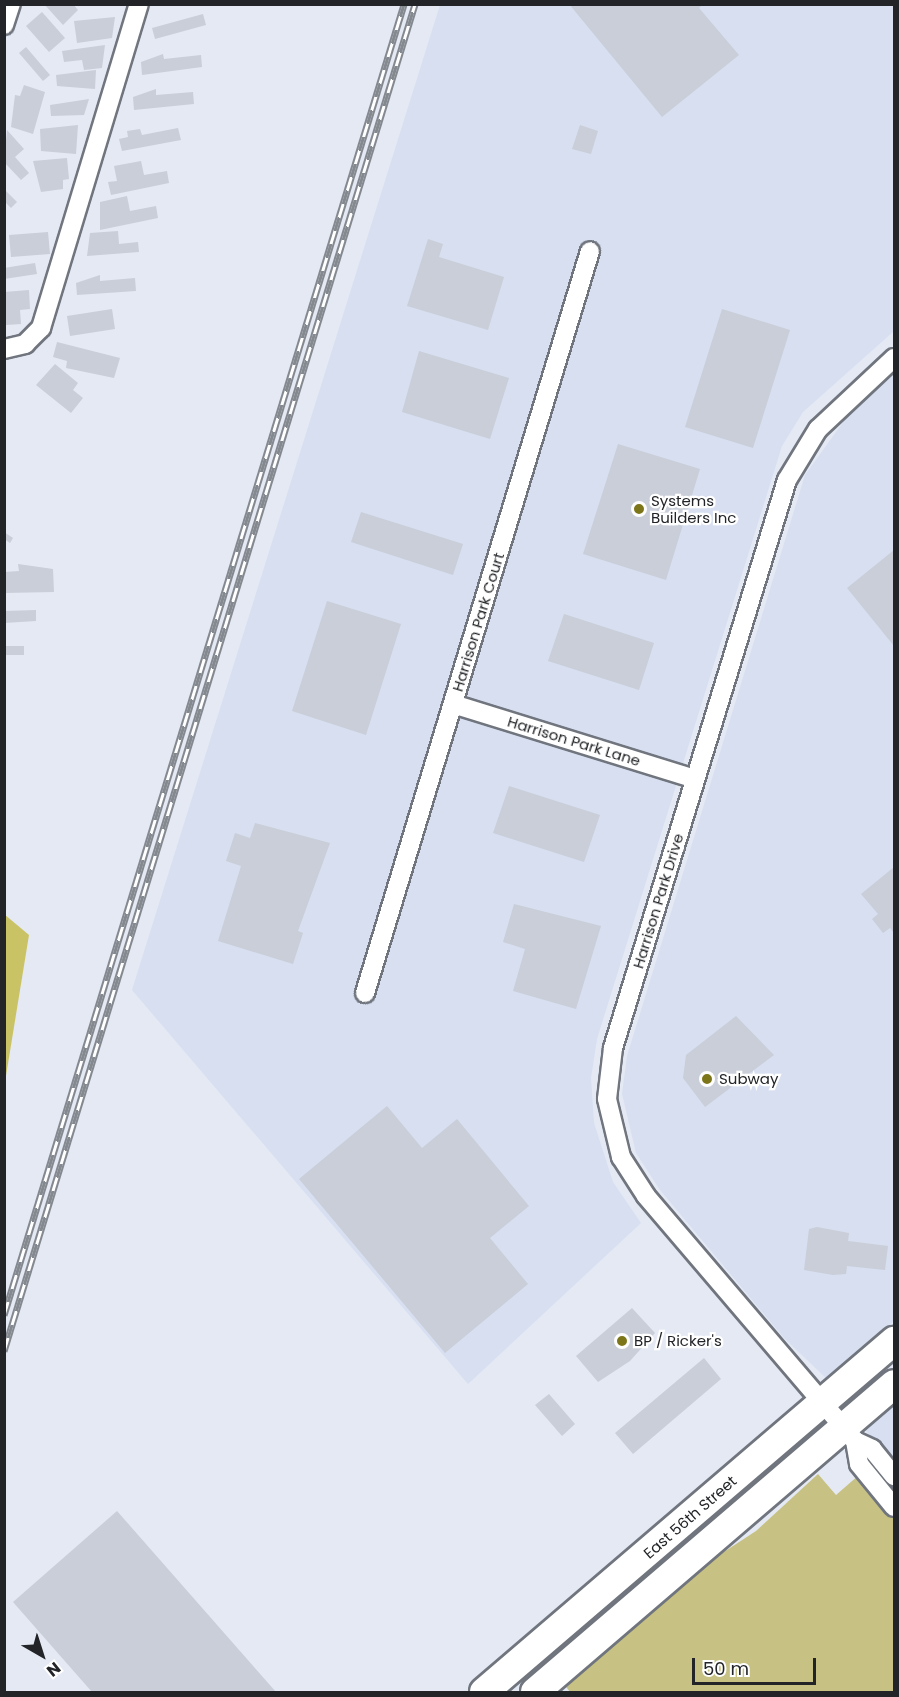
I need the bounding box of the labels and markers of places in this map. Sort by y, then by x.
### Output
place label: Systems Builders Inc [651,491,736,526]
marker: Systems Builders Inc [632,502,646,516]
place label: Subway [719,1070,778,1088]
marker: Subway [700,1072,714,1086]
place label: BP / Ricker's [634,1332,722,1350]
marker: BP / Ricker's [615,1334,629,1348]

